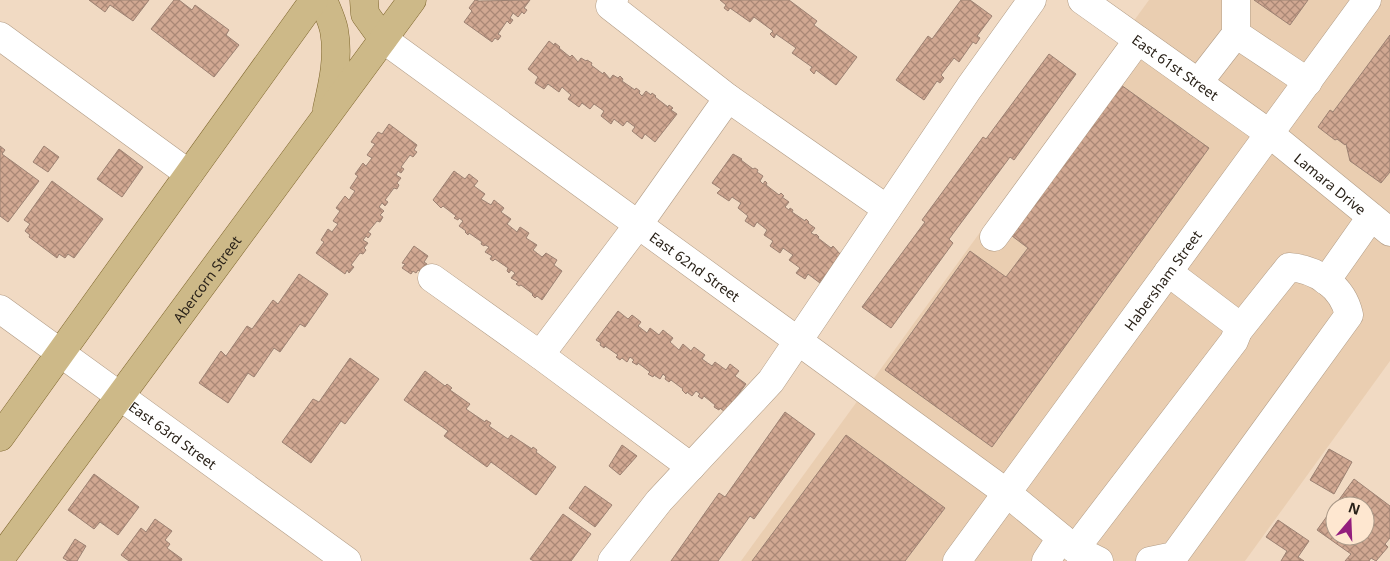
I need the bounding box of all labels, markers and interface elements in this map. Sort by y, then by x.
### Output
street label: East 61st Street [1129,30,1223,104]
street label: Lamara Drive [1290,148,1371,219]
street label: Habersham Street [1119,226,1205,334]
street label: East 62nd Street [646,227,744,305]
street label: Abercorn Street [168,232,245,326]
street label: East 63rd Street [125,396,221,473]
north arrow [1325,496,1375,546]
text: N [1346,497,1363,519]

